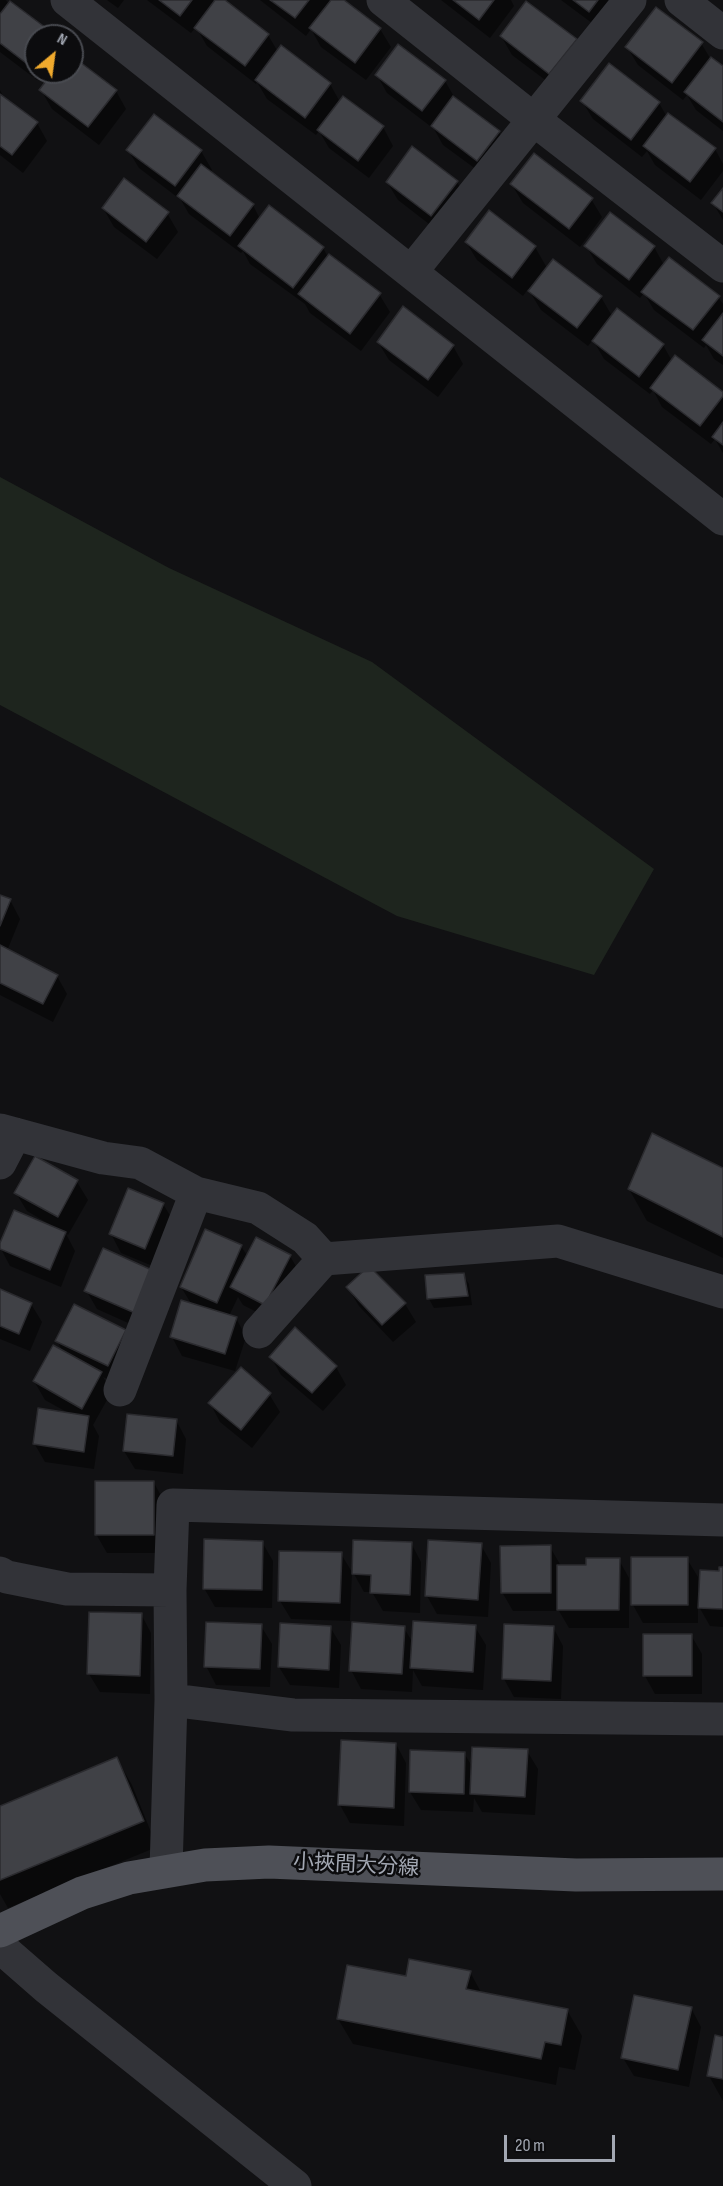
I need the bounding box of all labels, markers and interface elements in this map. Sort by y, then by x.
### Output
north arrow [24,24,84,84]
text: N [54,29,70,50]
street label: 小挾間大分線 [292,1850,420,1882]
scale bar [507,2123,618,2161]
text: 20 m [515,2135,545,2156]

